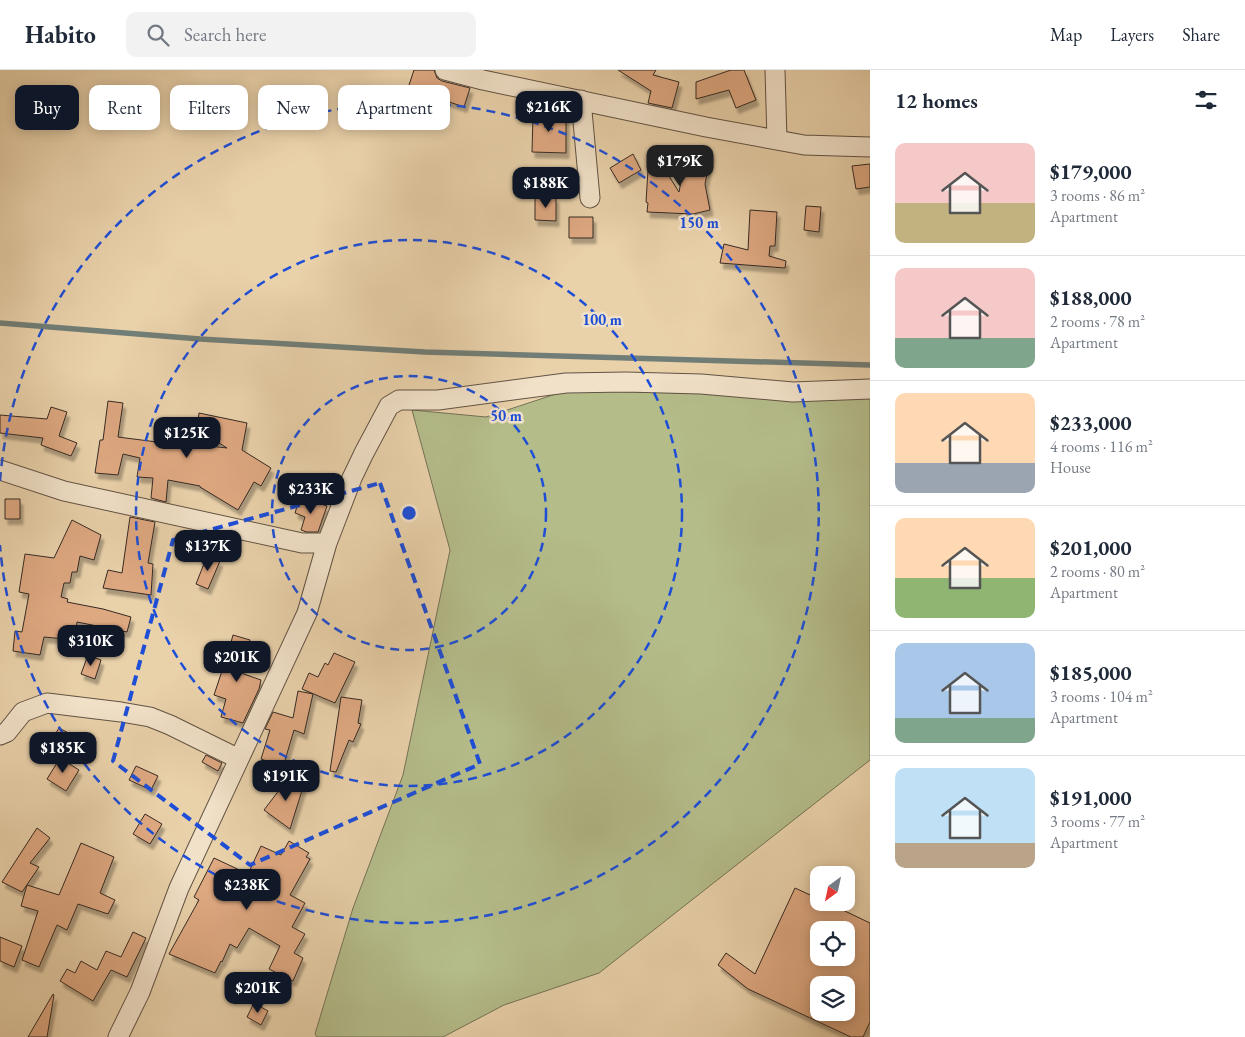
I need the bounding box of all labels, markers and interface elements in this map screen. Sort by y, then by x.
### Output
search box [126,12,476,57]
text: Habito [25,19,96,50]
icon: search [144,21,172,49]
text: Search here [184,22,266,47]
text: Map [1050,23,1082,46]
text: Layers [1110,23,1154,46]
text: Share [1182,23,1220,46]
chip: Buy [15,85,79,130]
chip: Rent [89,85,160,130]
chip: Filters [170,85,248,130]
chip: New [258,85,328,130]
chip: Apartment [338,85,450,130]
icon: filters [1192,86,1220,114]
text: 12 homes [895,87,978,114]
pin: $216K [514,90,584,133]
text: $216K [527,96,571,117]
pin: $179K [645,144,715,187]
text: $179K [658,150,702,171]
text: $179,000 [1050,158,1132,185]
icon: home [935,163,995,223]
pin: $188K [511,166,581,209]
text: $188K [524,172,568,193]
text: 3 rooms · 86 m² [1050,185,1145,206]
text: Apartment [1050,206,1118,227]
text: 150 m [679,213,719,232]
text: $188,000 [1050,284,1132,311]
icon: home [935,288,995,348]
text: 100 m [582,310,622,329]
text: 2 rooms · 78 m² [1050,311,1145,332]
text: Apartment [1050,332,1118,353]
text: 50 m [490,406,522,425]
text: $233,000 [1050,409,1132,436]
icon: home [935,413,995,473]
pin: $125K [152,416,222,459]
text: $125K [165,422,209,443]
text: 4 rooms · 116 m² [1050,436,1153,457]
text: House [1050,457,1091,478]
pin: $233K [276,472,346,515]
text: $233K [289,478,333,499]
centre of rings [400,504,418,522]
pin: $137K [173,530,243,572]
text: $201,000 [1050,534,1132,561]
text: $137K [186,535,230,556]
icon: home [935,538,995,598]
text: 2 rooms · 80 m² [1050,561,1145,582]
text: Apartment [1050,582,1118,603]
pin: $310K [56,624,126,667]
text: $310K [69,630,113,651]
pin: $201K [202,640,272,683]
text: $201K [215,646,259,667]
text: $185,000 [1050,659,1132,686]
icon: home [935,663,995,723]
text: 3 rooms · 104 m² [1050,686,1153,707]
text: Apartment [1050,707,1118,728]
pin: $185K [28,732,98,774]
text: $185K [41,737,85,758]
pin: $191K [251,760,321,802]
text: $191K [264,765,308,786]
text: $191,000 [1050,784,1132,811]
icon: home [935,788,995,848]
text: 3 rooms · 77 m² [1050,811,1145,832]
text: Apartment [1050,832,1118,853]
north arrow [810,866,855,911]
map controls [810,866,855,1021]
pin: $238K [212,868,282,911]
text: $238K [225,874,269,895]
button: locate [810,921,855,966]
pin: $201K [223,972,293,1014]
button: layers [810,976,855,1021]
text: $201K [236,977,280,998]

